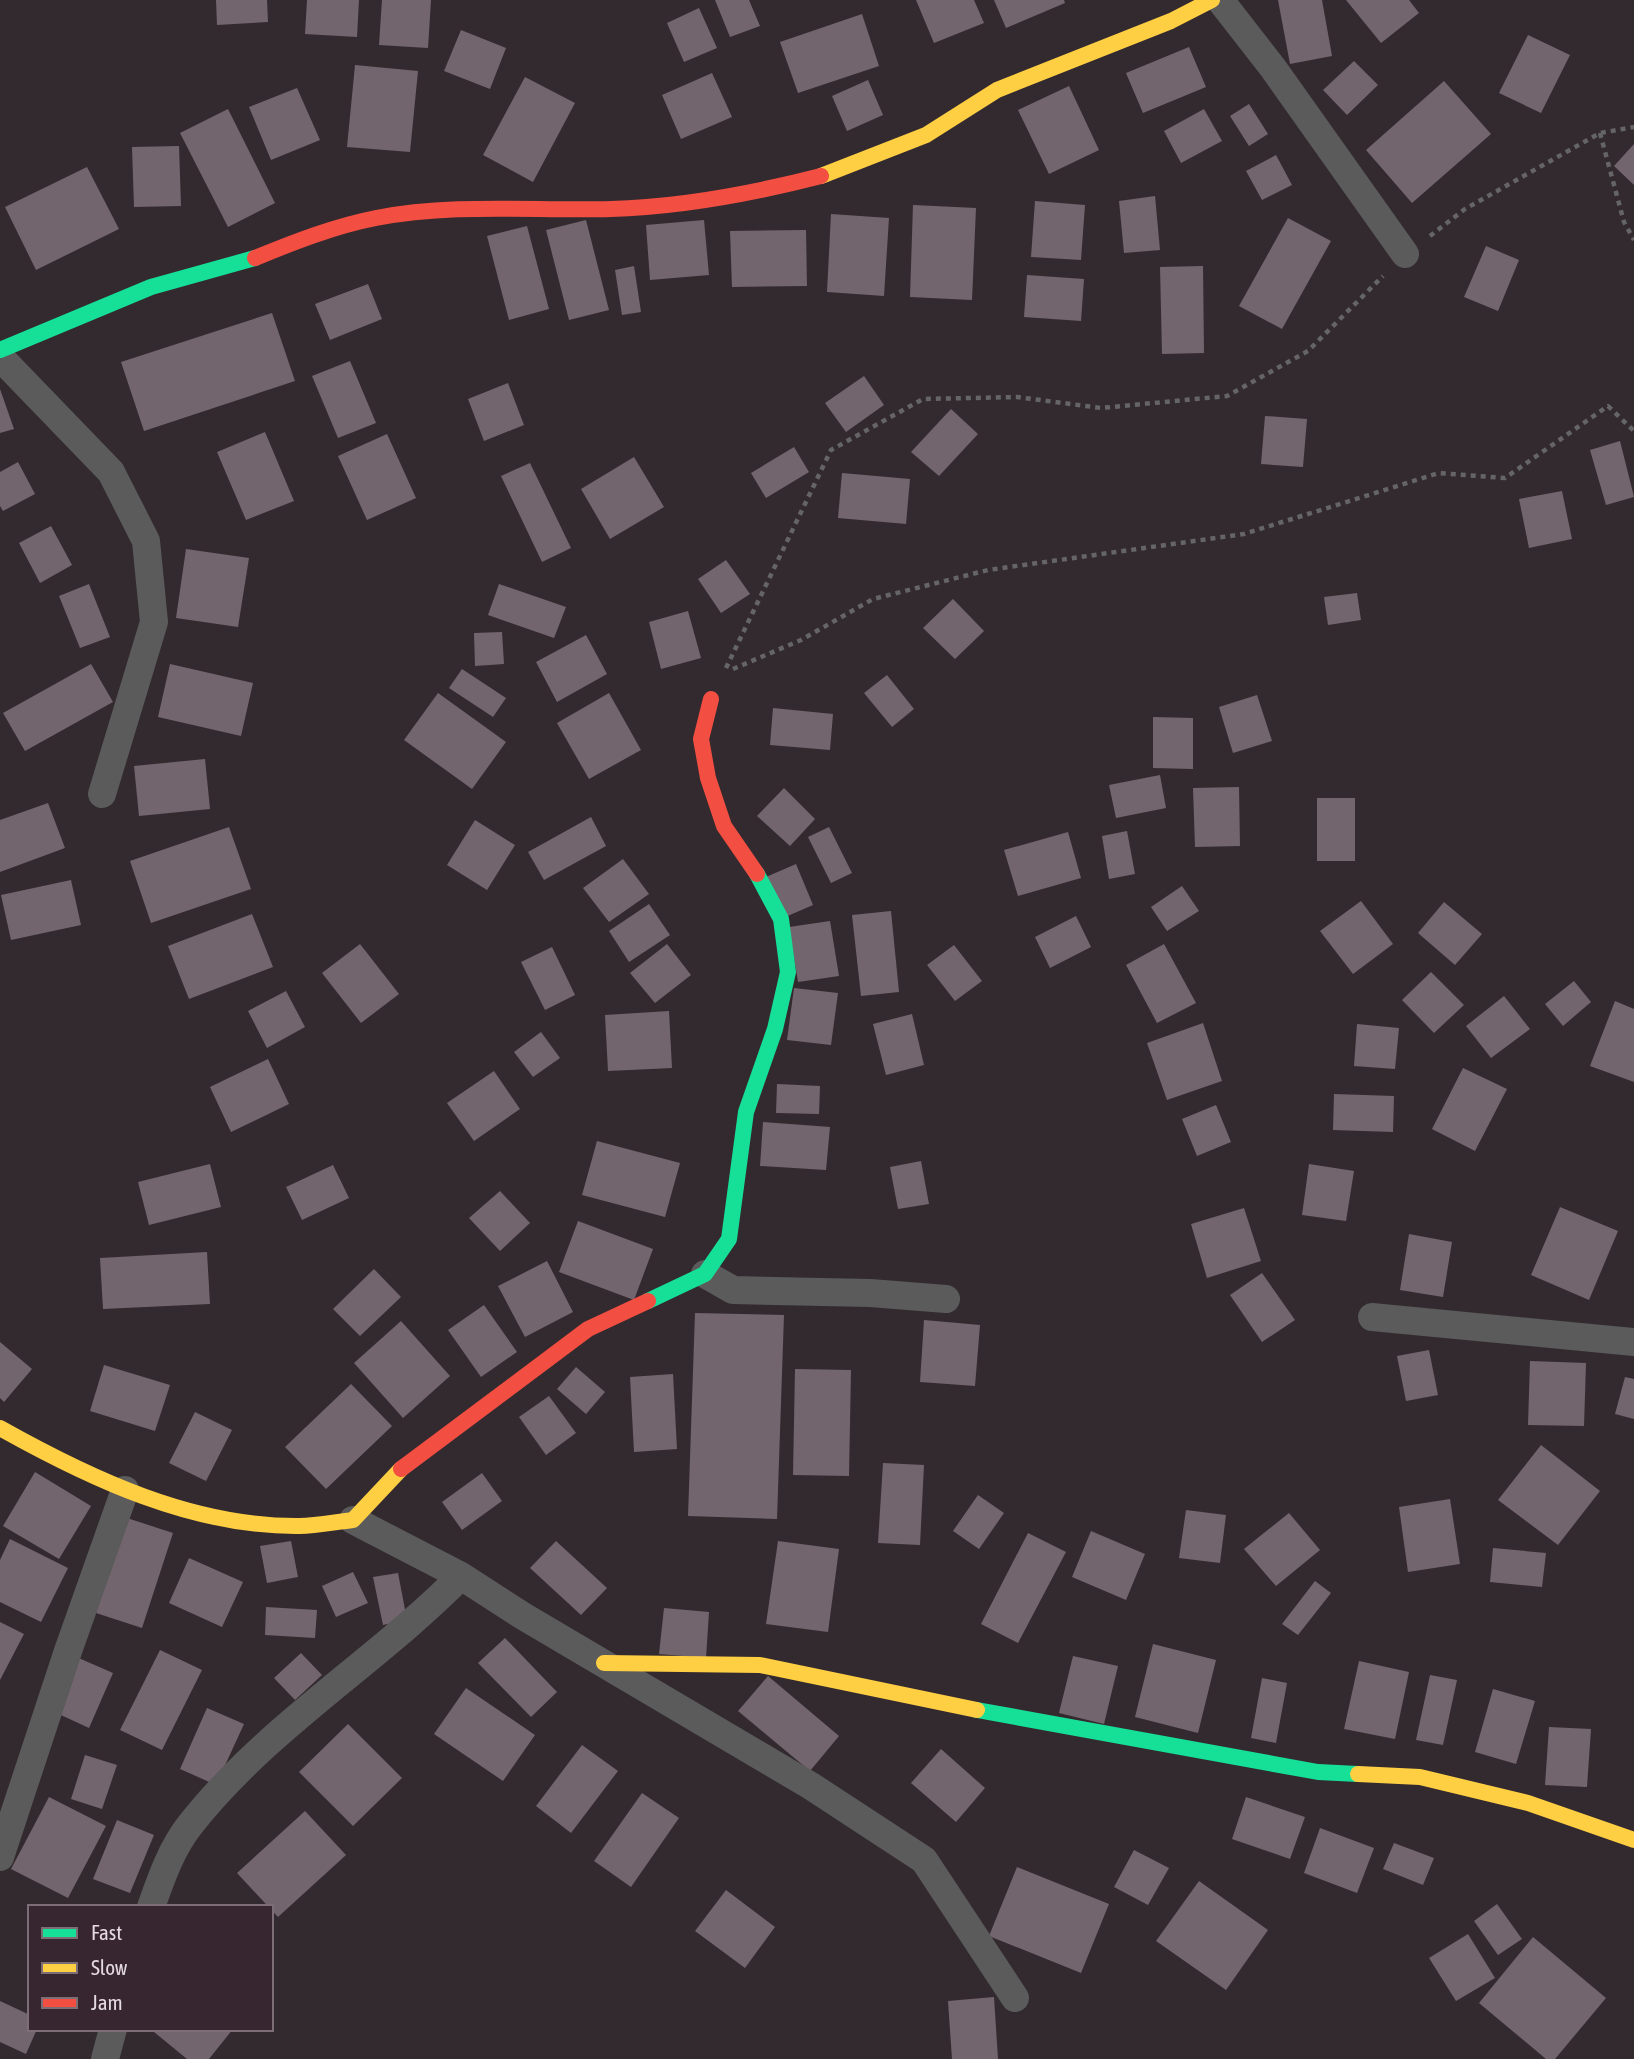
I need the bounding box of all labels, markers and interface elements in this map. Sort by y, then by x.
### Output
legend [28,1905,273,2031]
text: Fast [91,1920,122,1944]
text: Slow [91,1955,128,1979]
text: Jam [91,1990,123,2014]

